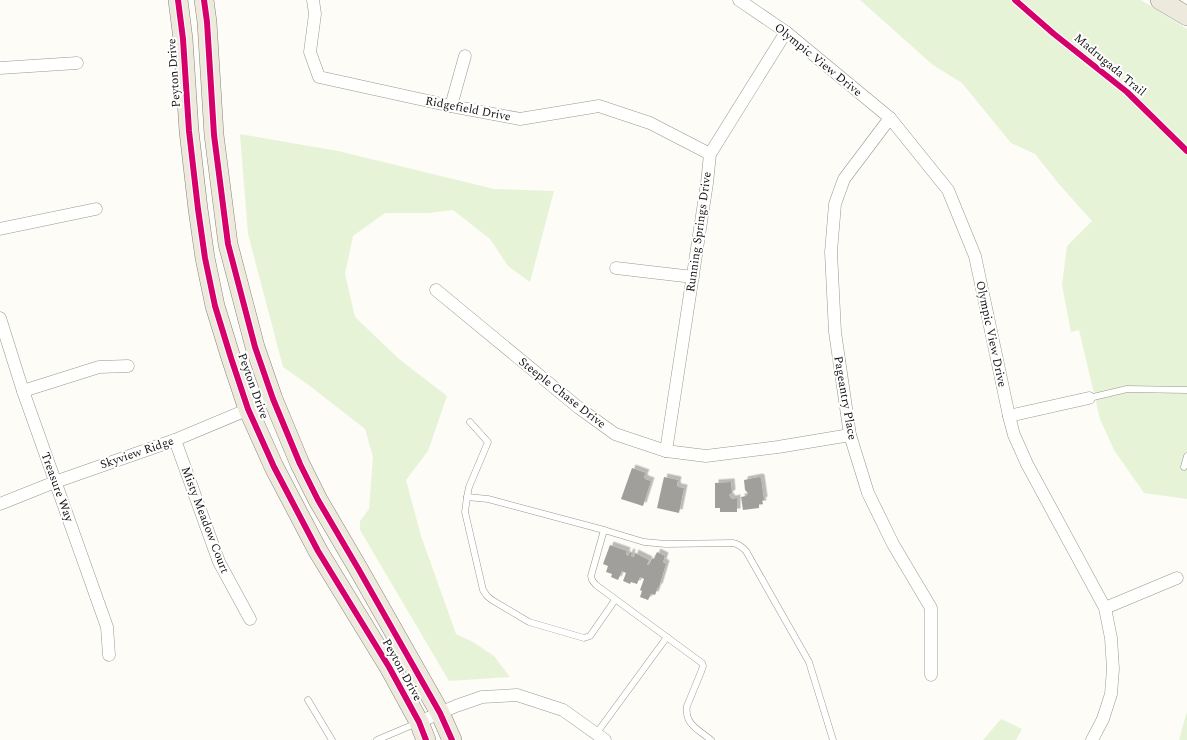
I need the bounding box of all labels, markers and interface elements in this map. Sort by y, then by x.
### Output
street label: Olympic View Drive [770,18,866,102]
street label: Madrugada Trail [1070,29,1150,101]
street label: Peyton Drive [162,38,186,108]
street label: Ridgefield Drive [424,91,513,127]
street label: Running Springs Drive [681,170,717,293]
street label: Olympic View Drive [970,279,1012,389]
street label: Peyton Drive [232,350,274,422]
street label: Steeple Chase Drive [514,353,610,433]
street label: Pageantry Place [828,355,862,442]
street label: Skyview Ridge [98,431,177,474]
street label: Treasure Way [36,450,79,526]
street label: Misty Meadow Court [176,464,234,576]
street label: Peyton Drive [377,635,427,705]

